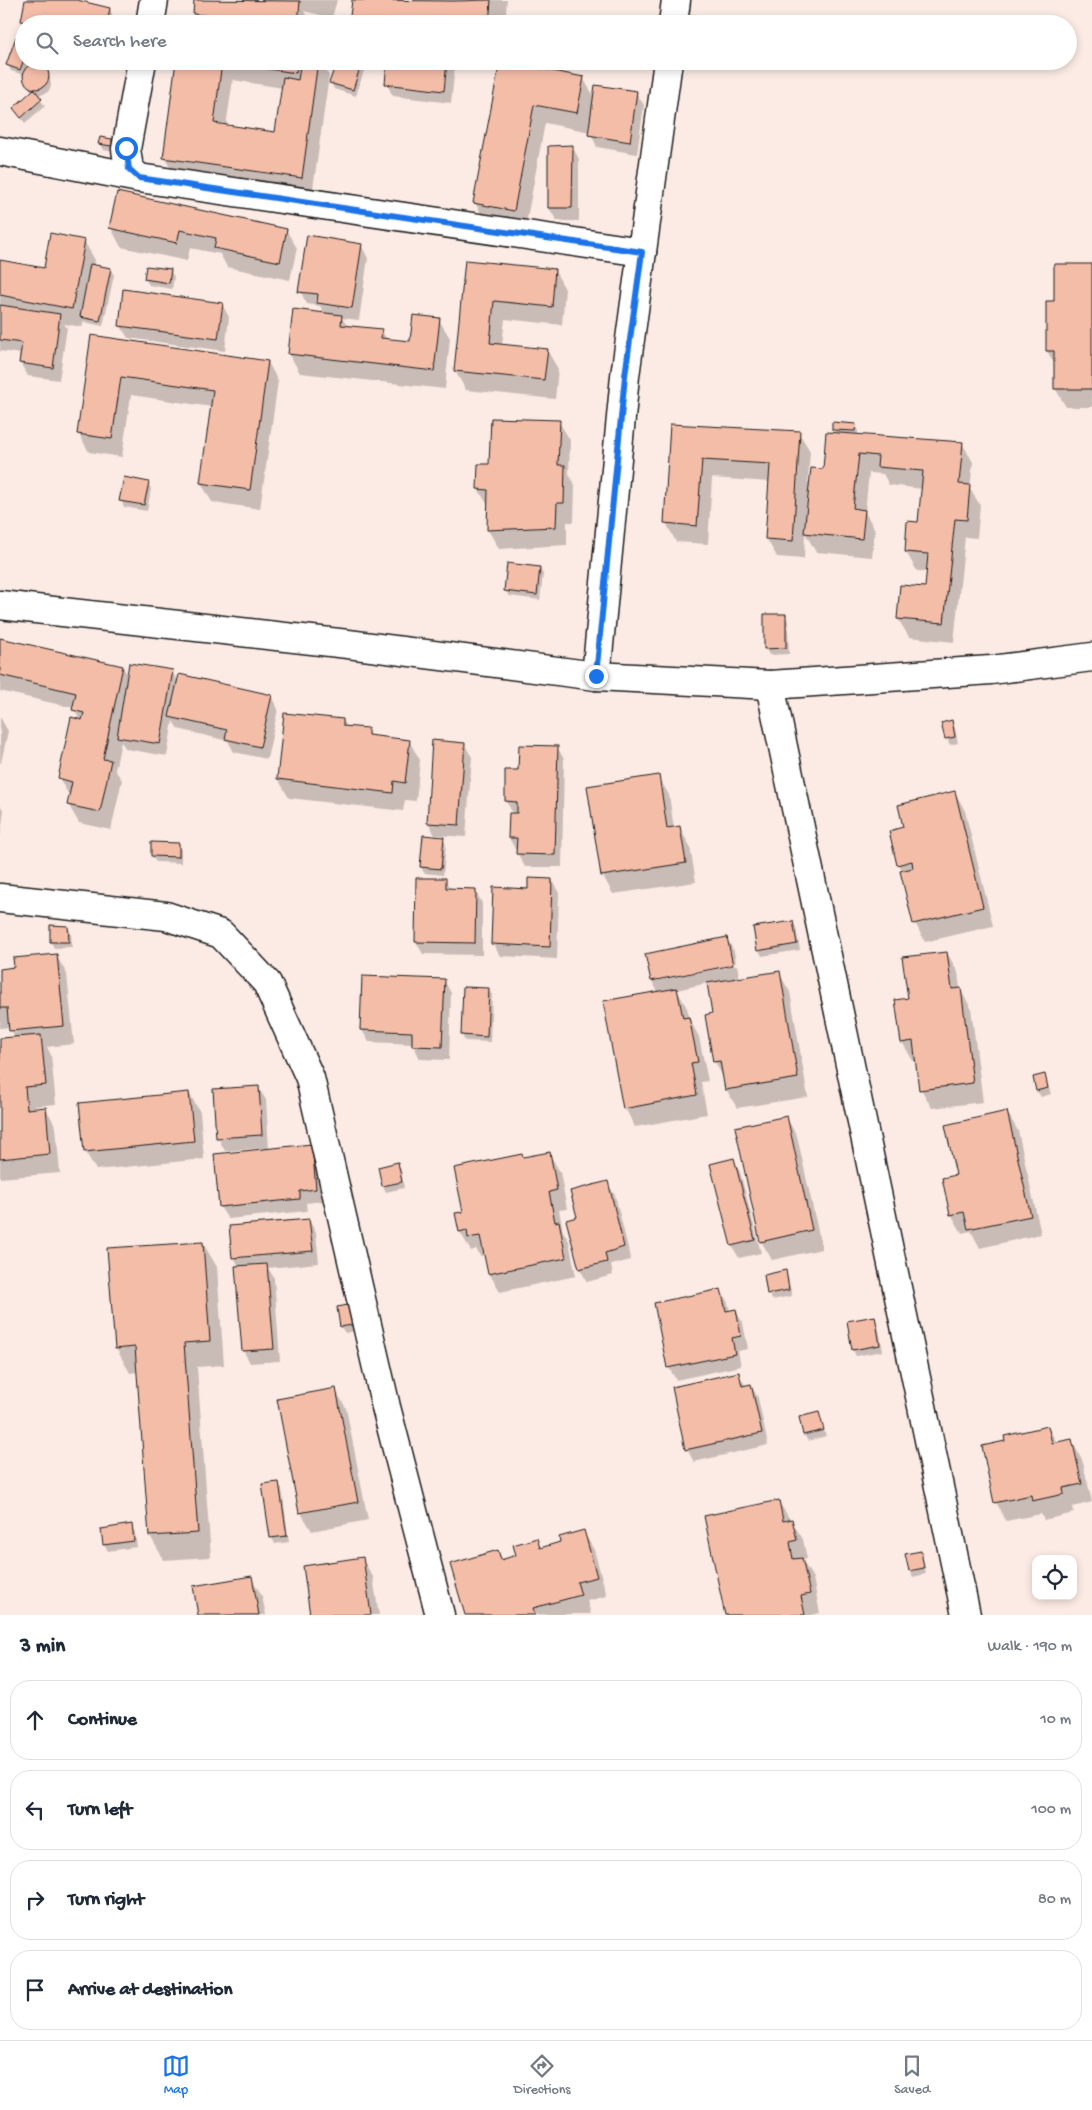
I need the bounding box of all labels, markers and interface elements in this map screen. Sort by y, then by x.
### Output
search box [15,15,1077,70]
icon: search [33,29,61,57]
text: Search here [73,31,167,54]
route start [115,137,138,160]
route end [585,665,608,688]
map controls [1032,1555,1077,1600]
button: locate [1032,1555,1077,1600]
text: 3 min [20,1635,65,1660]
text: Walk · 190 m [988,1638,1072,1657]
icon: ahead [21,1706,49,1734]
text: Continue [68,1709,137,1732]
text: 10 m [1040,1711,1071,1730]
icon: left [21,1796,49,1824]
text: Turn left [68,1799,132,1822]
text: 100 m [1031,1801,1071,1820]
icon: right [21,1886,49,1914]
text: Turn right [68,1889,144,1912]
text: 80 m [1038,1891,1071,1910]
icon: arrive [21,1976,49,2004]
text: Arrive at destination [68,1979,232,2002]
tab: Map [162,2052,190,2099]
tab: Directions [514,2052,571,2099]
tab: Saved [894,2052,930,2099]

